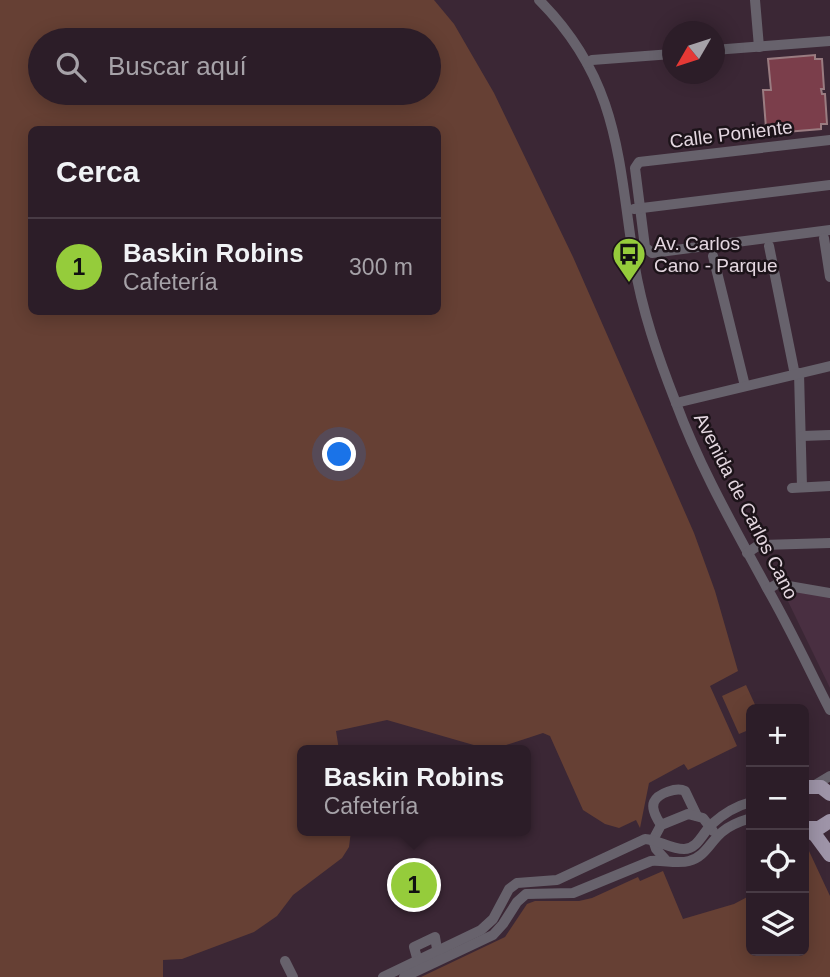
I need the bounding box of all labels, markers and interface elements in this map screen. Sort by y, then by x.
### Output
north arrow [662,21,725,84]
search box [28,28,441,105]
icon: search [52,48,90,86]
text: Buscar aquí [108,51,247,81]
street label: Calle Poniente [668,116,794,152]
text: Cerca [56,155,139,188]
place label: Av. Carlos Cano - Parque [654,233,778,276]
bus stop icon: Av. Carlos Cano - Parque [610,235,648,284]
text: Baskin Robins [123,238,304,268]
text: 1 [73,254,85,280]
text: 300 m [349,254,413,280]
text: Cafetería [123,269,218,295]
street label: Avenida de Carlos Cano [690,410,802,602]
your location [322,437,356,471]
map controls [746,704,809,956]
button: + [746,704,809,767]
popup [297,745,531,836]
text: Baskin Robins [324,762,504,792]
button: − [746,767,809,830]
text: Cafetería [324,793,418,819]
button: locate [746,830,809,893]
pin: 1 [391,859,437,911]
button: layers [746,893,809,956]

